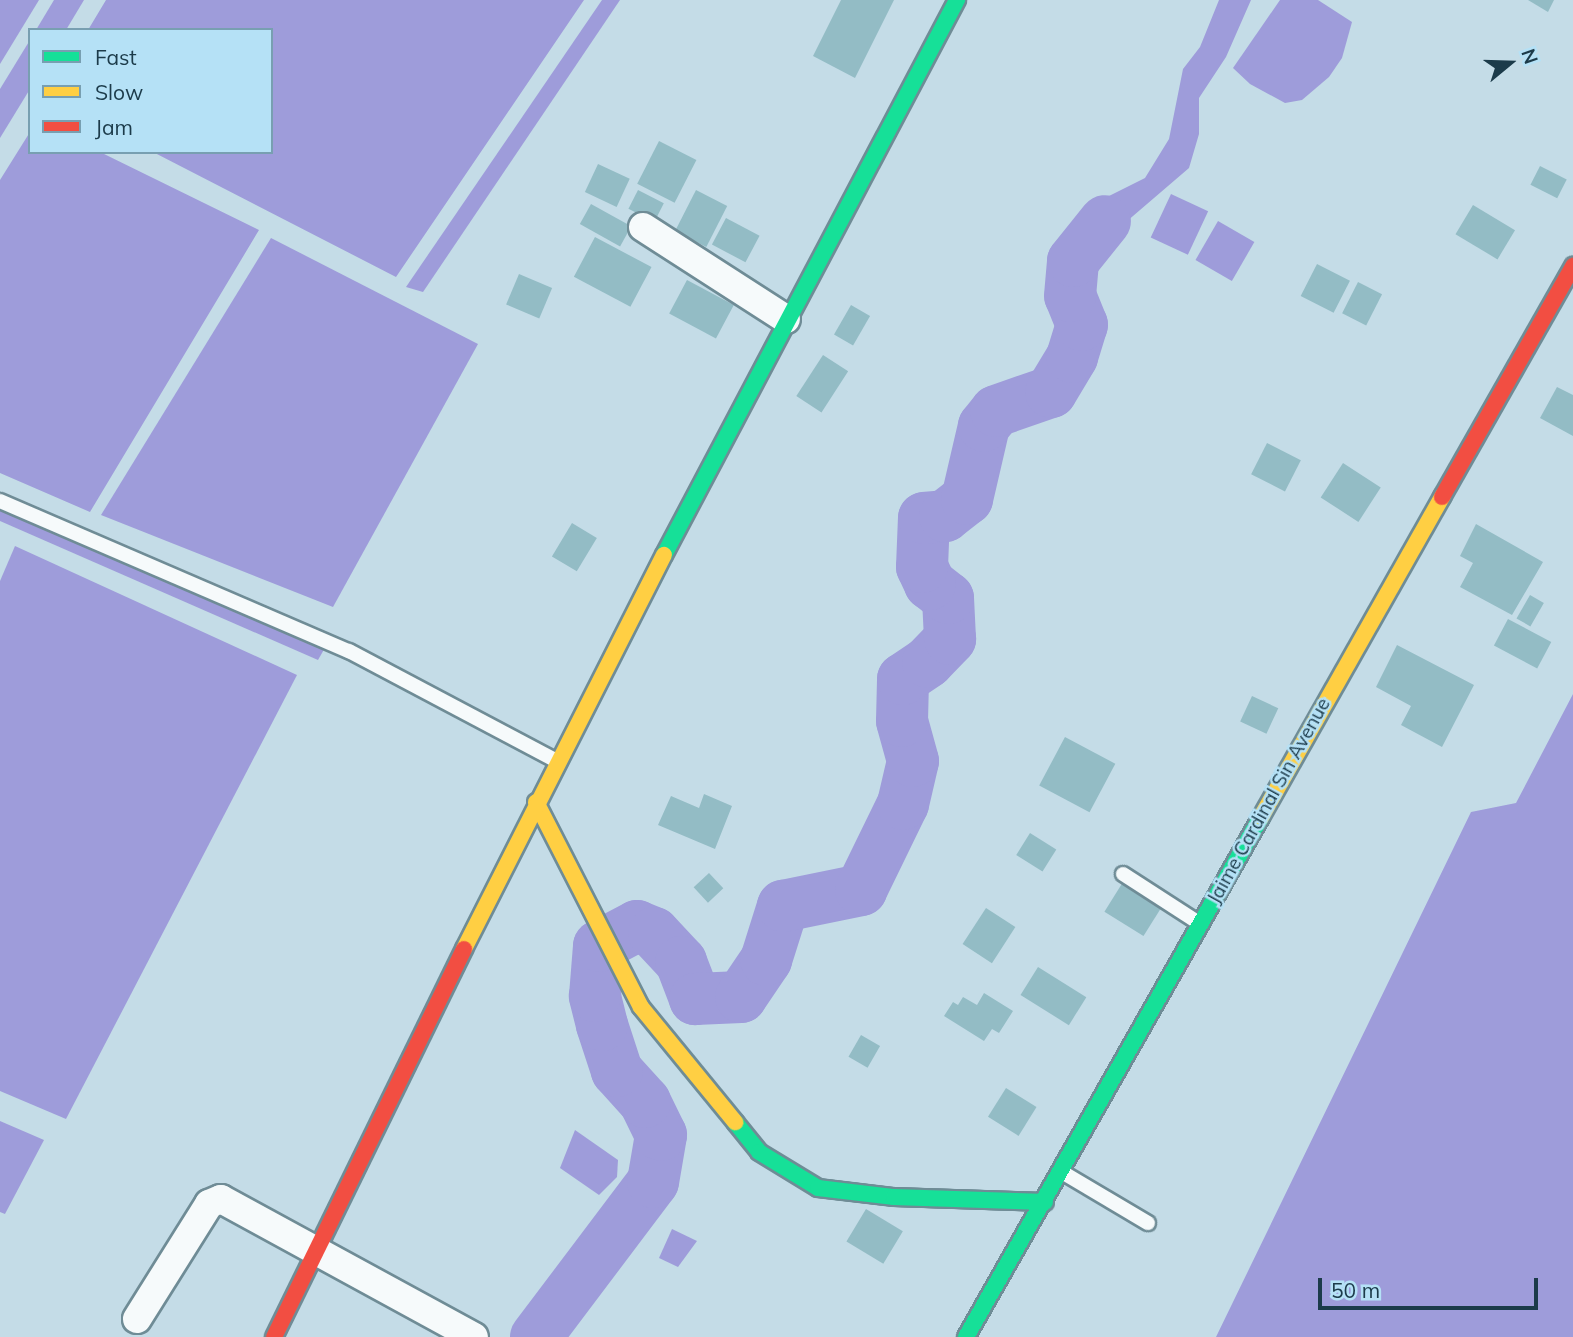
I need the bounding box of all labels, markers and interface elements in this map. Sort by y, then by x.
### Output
legend [28,28,273,154]
north arrow [1475,28,1545,98]
text: Fast [95,44,137,70]
text: N [1516,45,1544,67]
text: Slow [95,79,143,105]
text: Jam [95,114,133,140]
street label: Jaime Cardinal Sin Avenue [1203,694,1335,908]
scale bar [1321,1264,1542,1308]
text: 50 m [1331,1277,1380,1303]

